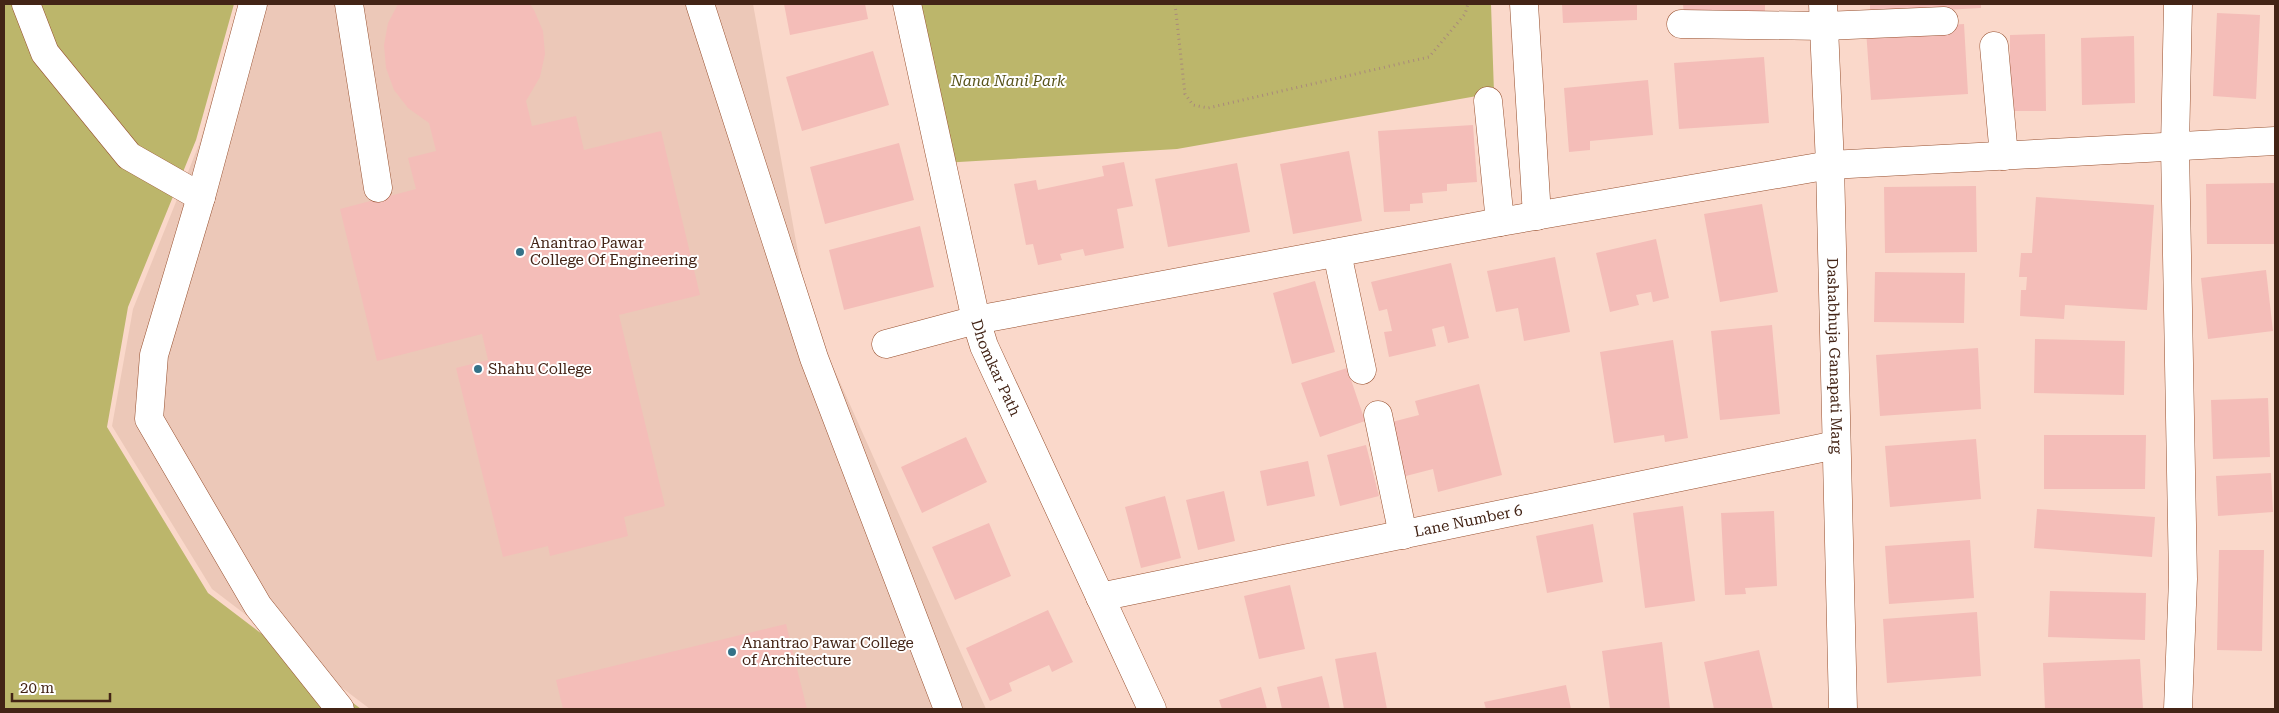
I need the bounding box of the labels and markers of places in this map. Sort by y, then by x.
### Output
place label: Anantrao Pawar College Of Engineering [530,234,698,269]
marker: Anantrao Pawar College Of Engineering [514,246,526,258]
place label: Shahu College [488,360,592,378]
marker: Shahu College [472,363,484,375]
place label: Anantrao Pawar College of Architecture [742,634,914,669]
marker: Anantrao Pawar College of Architecture [726,646,738,658]

